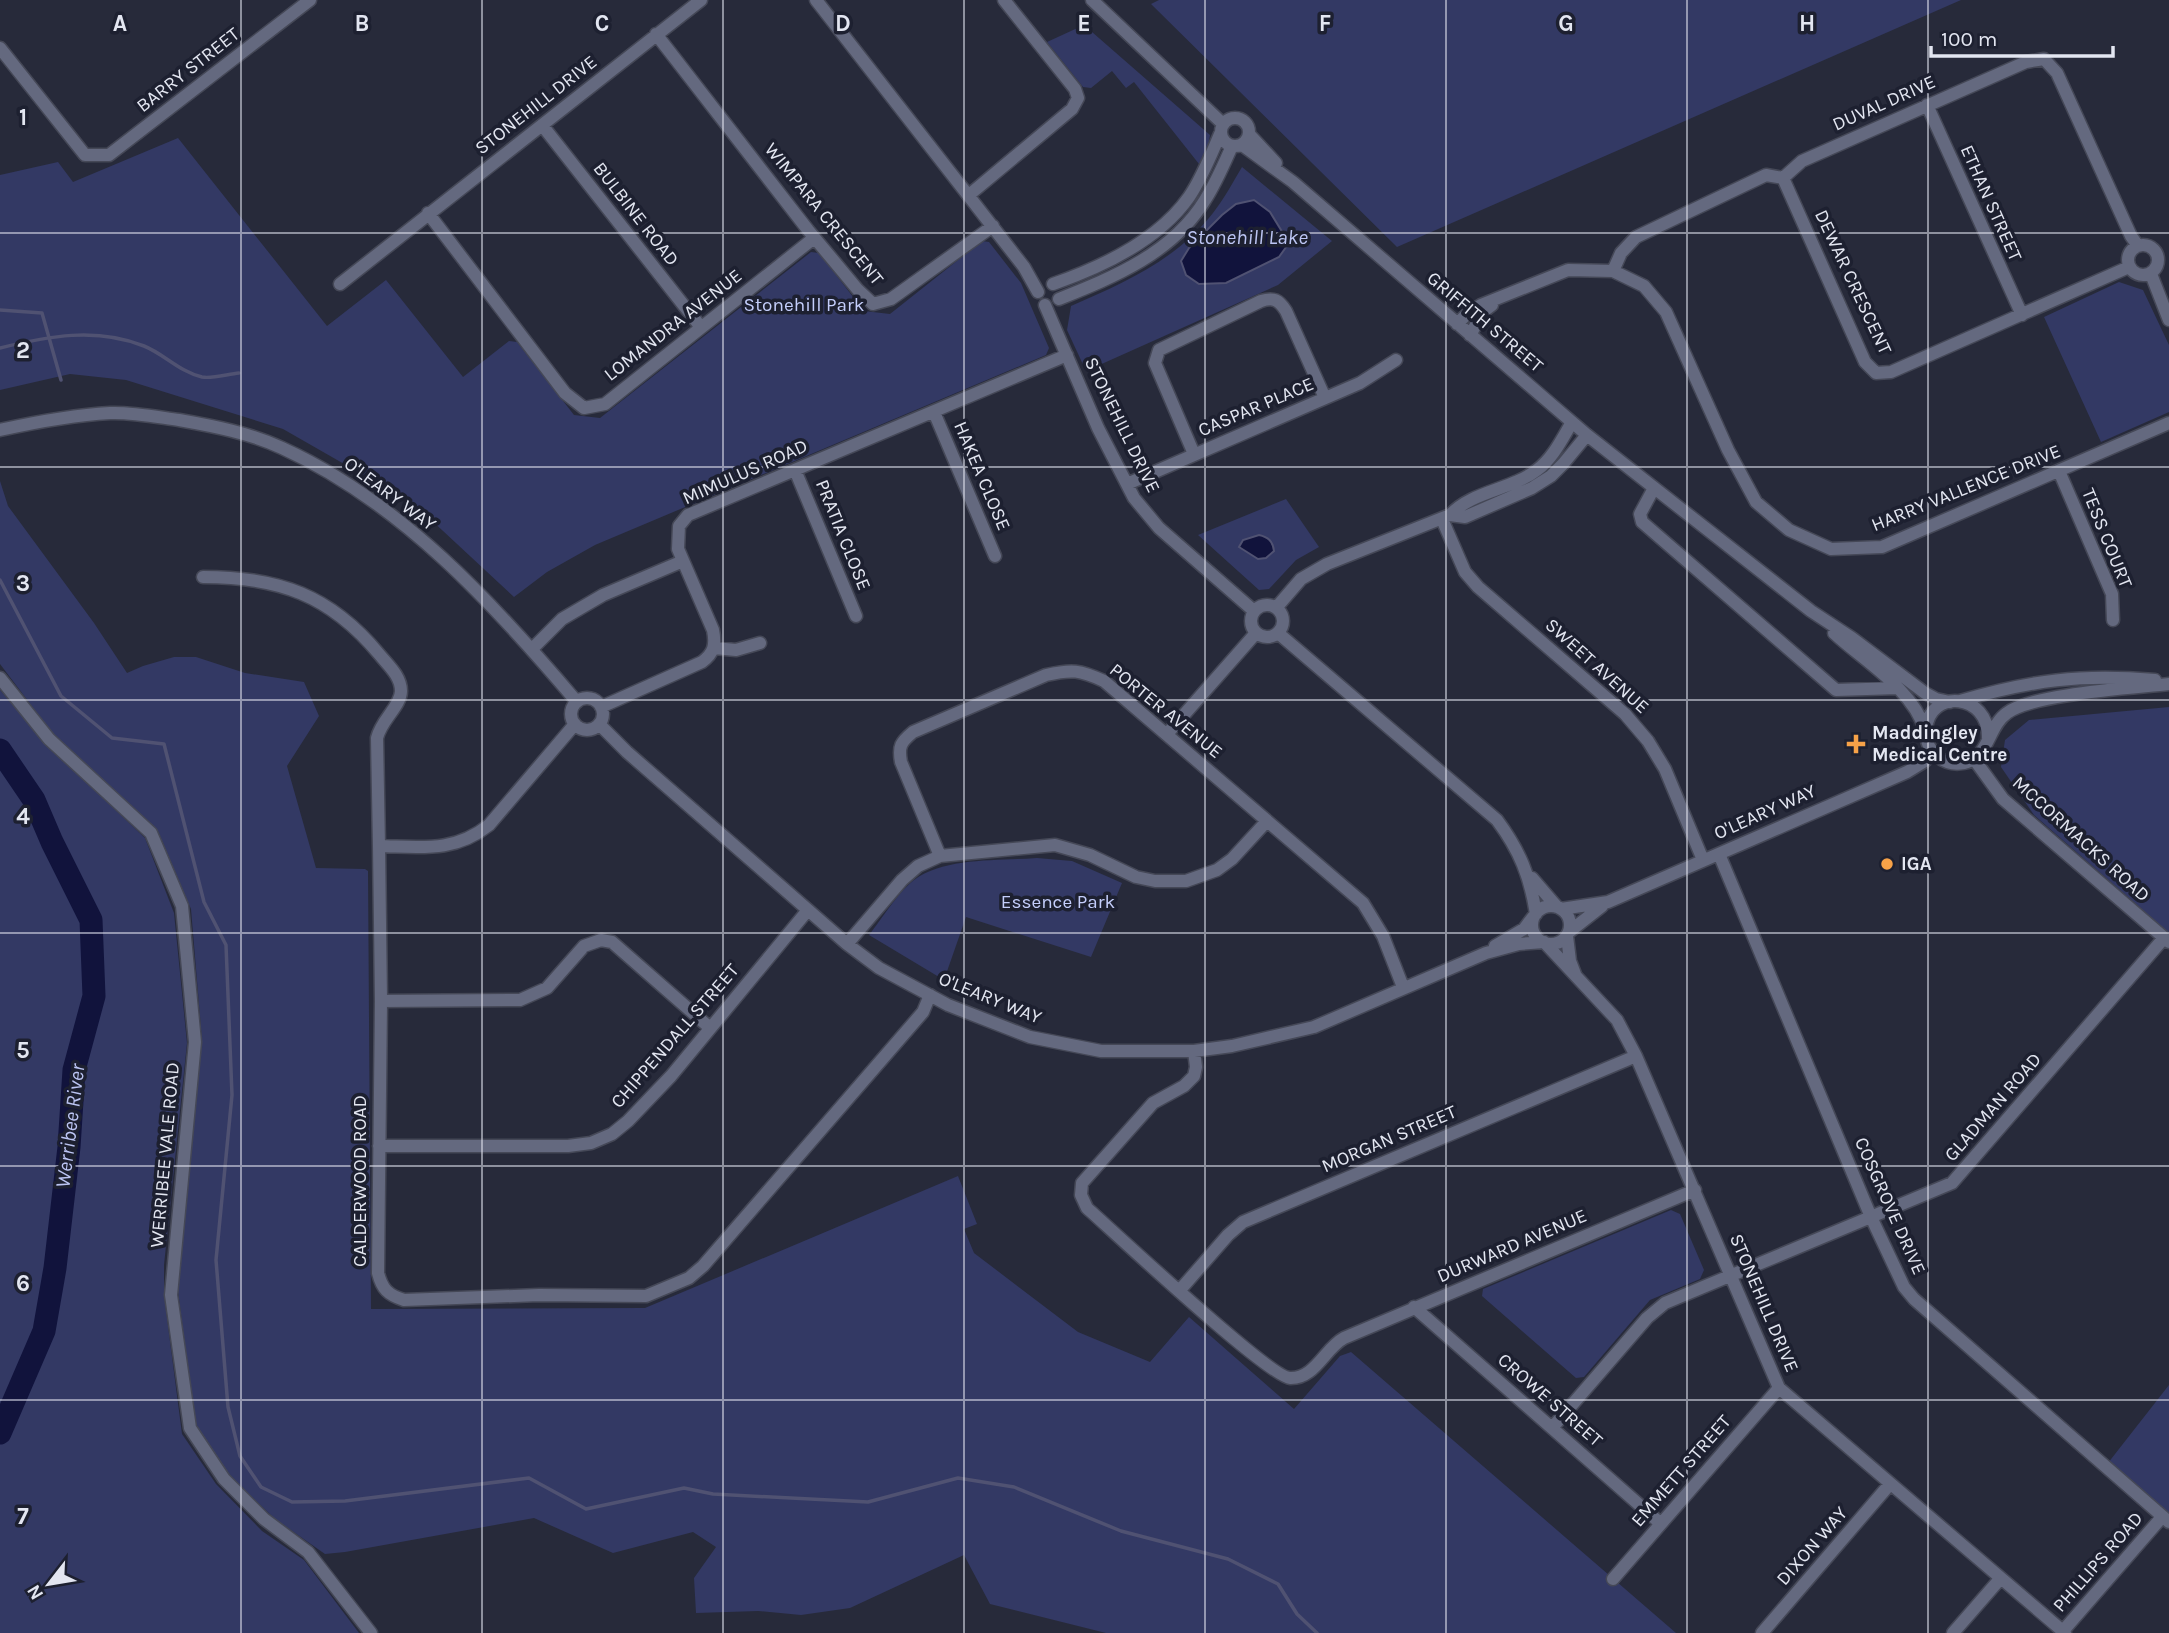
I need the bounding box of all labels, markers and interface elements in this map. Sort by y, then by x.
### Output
text: A [113,10,127,37]
text: B [355,10,369,37]
text: C [595,10,609,37]
text: D [835,10,851,37]
text: E [1077,10,1091,37]
text: F [1319,10,1331,37]
text: G [1558,10,1574,37]
text: H [1799,10,1815,37]
scale bar [1931,14,2113,58]
street label: BARRY STREET [132,23,244,117]
text: 100 m [1941,27,1998,51]
street label: STONEHILL DRIVE [471,51,601,159]
street label: DUVAL DRIVE [1829,71,1939,135]
text: 1 [19,104,27,131]
street label: WIMPARA CRESCENT [760,139,888,290]
street label: ETHAN STREET [1956,142,2027,265]
street label: BULBINE ROAD [589,158,683,270]
street label: DEWAR CRESCENT [1810,206,1896,358]
water label: Stonehill Lake [1186,225,1308,249]
street label: LOMANDRA AVENUE [600,264,746,386]
street label: GRIFFITH STREET [1423,267,1548,377]
park label: Stonehill Park [743,294,865,316]
text: 2 [16,337,30,364]
street label: STONEHILL DRIVE [1080,354,1164,496]
street label: CASPAR PLACE [1195,373,1317,441]
street label: HAKEA CLOSE [949,418,1015,534]
street label: MIMULUS ROAD [679,435,811,509]
street label: HARRY VALLENCE DRIVE [1868,440,2064,536]
street label: O'LEARY WAY [340,452,441,536]
street label: PRATIA CLOSE [811,476,875,594]
street label: TESS COURT [2077,485,2137,591]
text: 3 [16,570,30,597]
street label: SWEET AVENUE [1541,614,1653,718]
street label: PORTER AVENUE [1105,659,1227,763]
place label: Maddingley Medical Centre [1872,722,2007,766]
marker: Maddingley Medical Centre [1846,734,1866,754]
street label: MCCORMACKS ROAD [2008,772,2154,906]
street label: O'LEARY WAY [1711,780,1820,844]
text: 4 [16,803,30,830]
place label: IGA [1901,853,1932,875]
marker: IGA [1879,856,1895,872]
park label: Essence Park [1001,891,1116,913]
street label: CHIPPENDALL STREET [606,959,744,1113]
street label: O'LEARY WAY [935,967,1045,1029]
text: 5 [16,1037,30,1064]
street label: GLADMAN ROAD [1940,1048,2046,1166]
street label: WERRIBEE VALE ROAD [146,1061,184,1249]
water label: Werribee River [50,1062,90,1189]
street label: CALDERWOOD ROAD [349,1095,371,1267]
street label: MORGAN STREET [1318,1101,1460,1177]
street label: COSGROVE DRIVE [1850,1134,1930,1278]
street label: DURWARD AVENUE [1434,1205,1590,1287]
street label: STONEHILL DRIVE [1725,1231,1803,1375]
text: 6 [16,1270,30,1297]
street label: CROWE STREET [1493,1349,1607,1452]
street label: EMMETT STREET [1627,1410,1736,1531]
street label: DIXON WAY [1772,1502,1852,1590]
text: 7 [17,1503,29,1530]
street label: PHILLIPS ROAD [2049,1507,2147,1617]
north arrow [14,1549,84,1619]
text: N [22,1581,48,1604]

